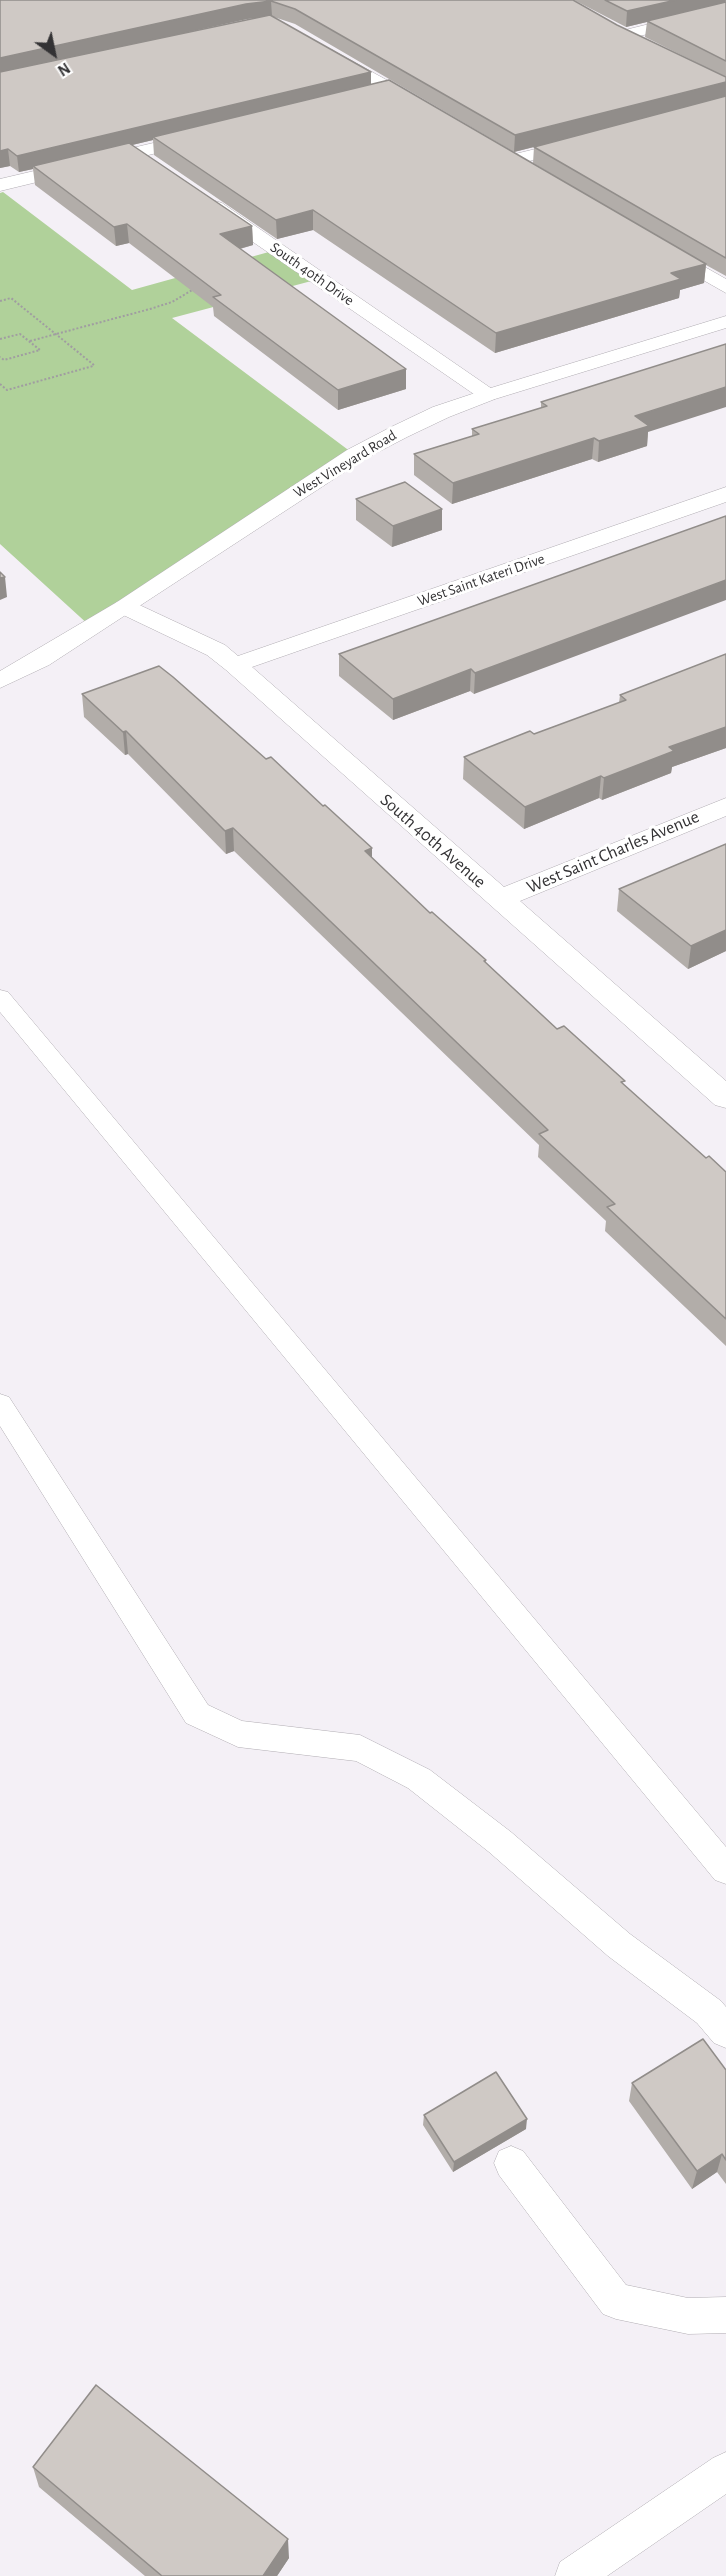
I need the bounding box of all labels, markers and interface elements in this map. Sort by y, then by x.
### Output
north arrow [24,24,84,84]
text: N [55,59,73,79]
street label: South 40th Drive [267,238,357,310]
street label: West Vineyard Road [290,426,400,502]
street label: West Saint Kateri Drive [415,550,547,610]
street label: South 40th Avenue [376,789,490,893]
street label: West Saint Charles Avenue [523,806,703,898]

